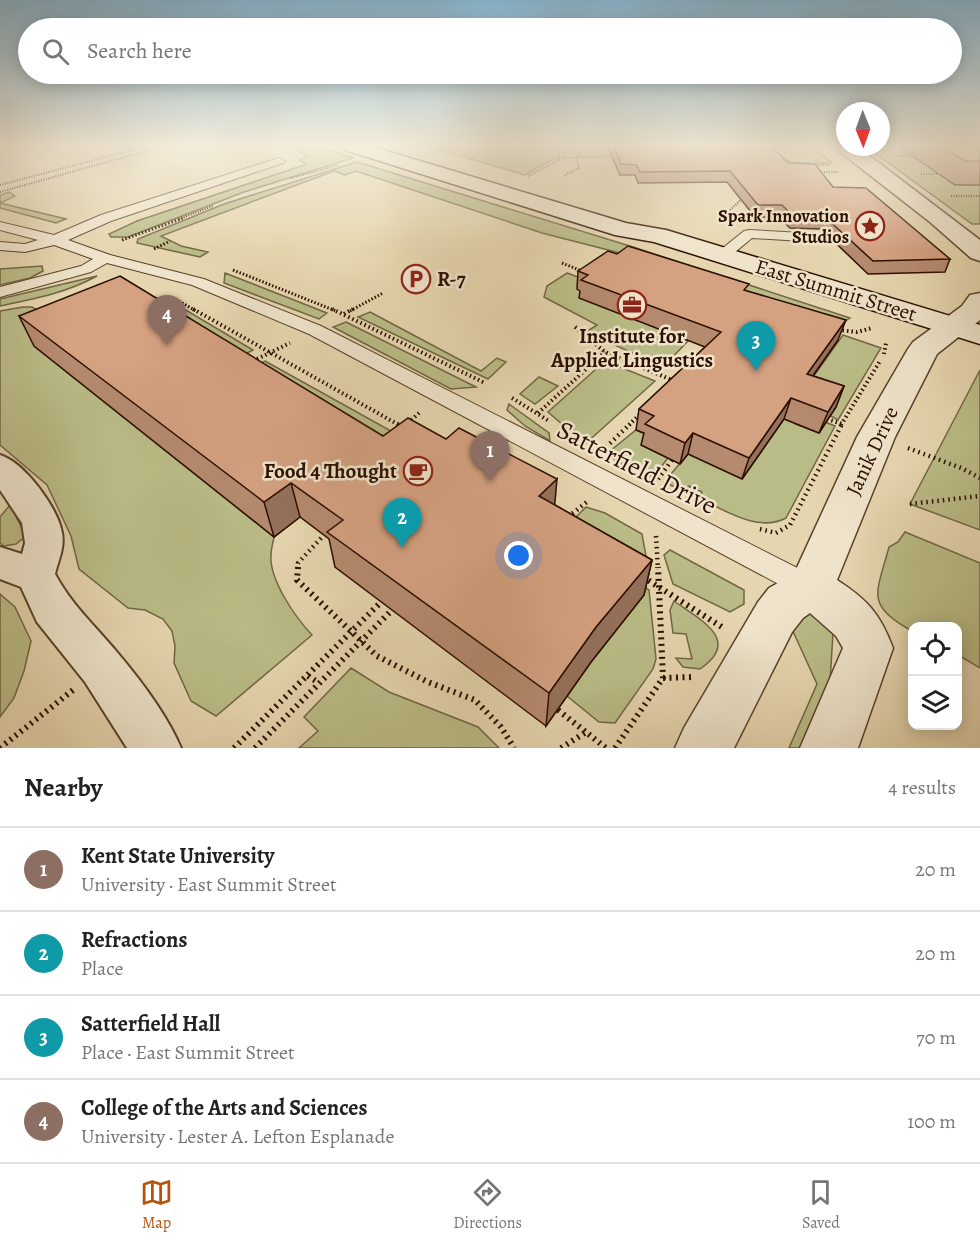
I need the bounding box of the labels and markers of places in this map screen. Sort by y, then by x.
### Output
place label: Spark Innovation Studios [718,204,849,249]
place icon: Spark Innovation Studios [854,210,886,242]
parking icon: R-7 [400,263,432,295]
place label: R-7 [437,265,466,293]
office icon: Institute for Applied Lingustics [616,289,648,321]
pin: 4 [148,296,186,345]
place label: Institute for Applied Lingustics [550,322,713,374]
pin: 3 [736,322,776,371]
pin: 1 [470,432,510,481]
cafe icon: Food 4 Thought [402,455,434,487]
place label: Food 4 Thought [264,457,397,485]
pin: 2 [382,498,422,548]

